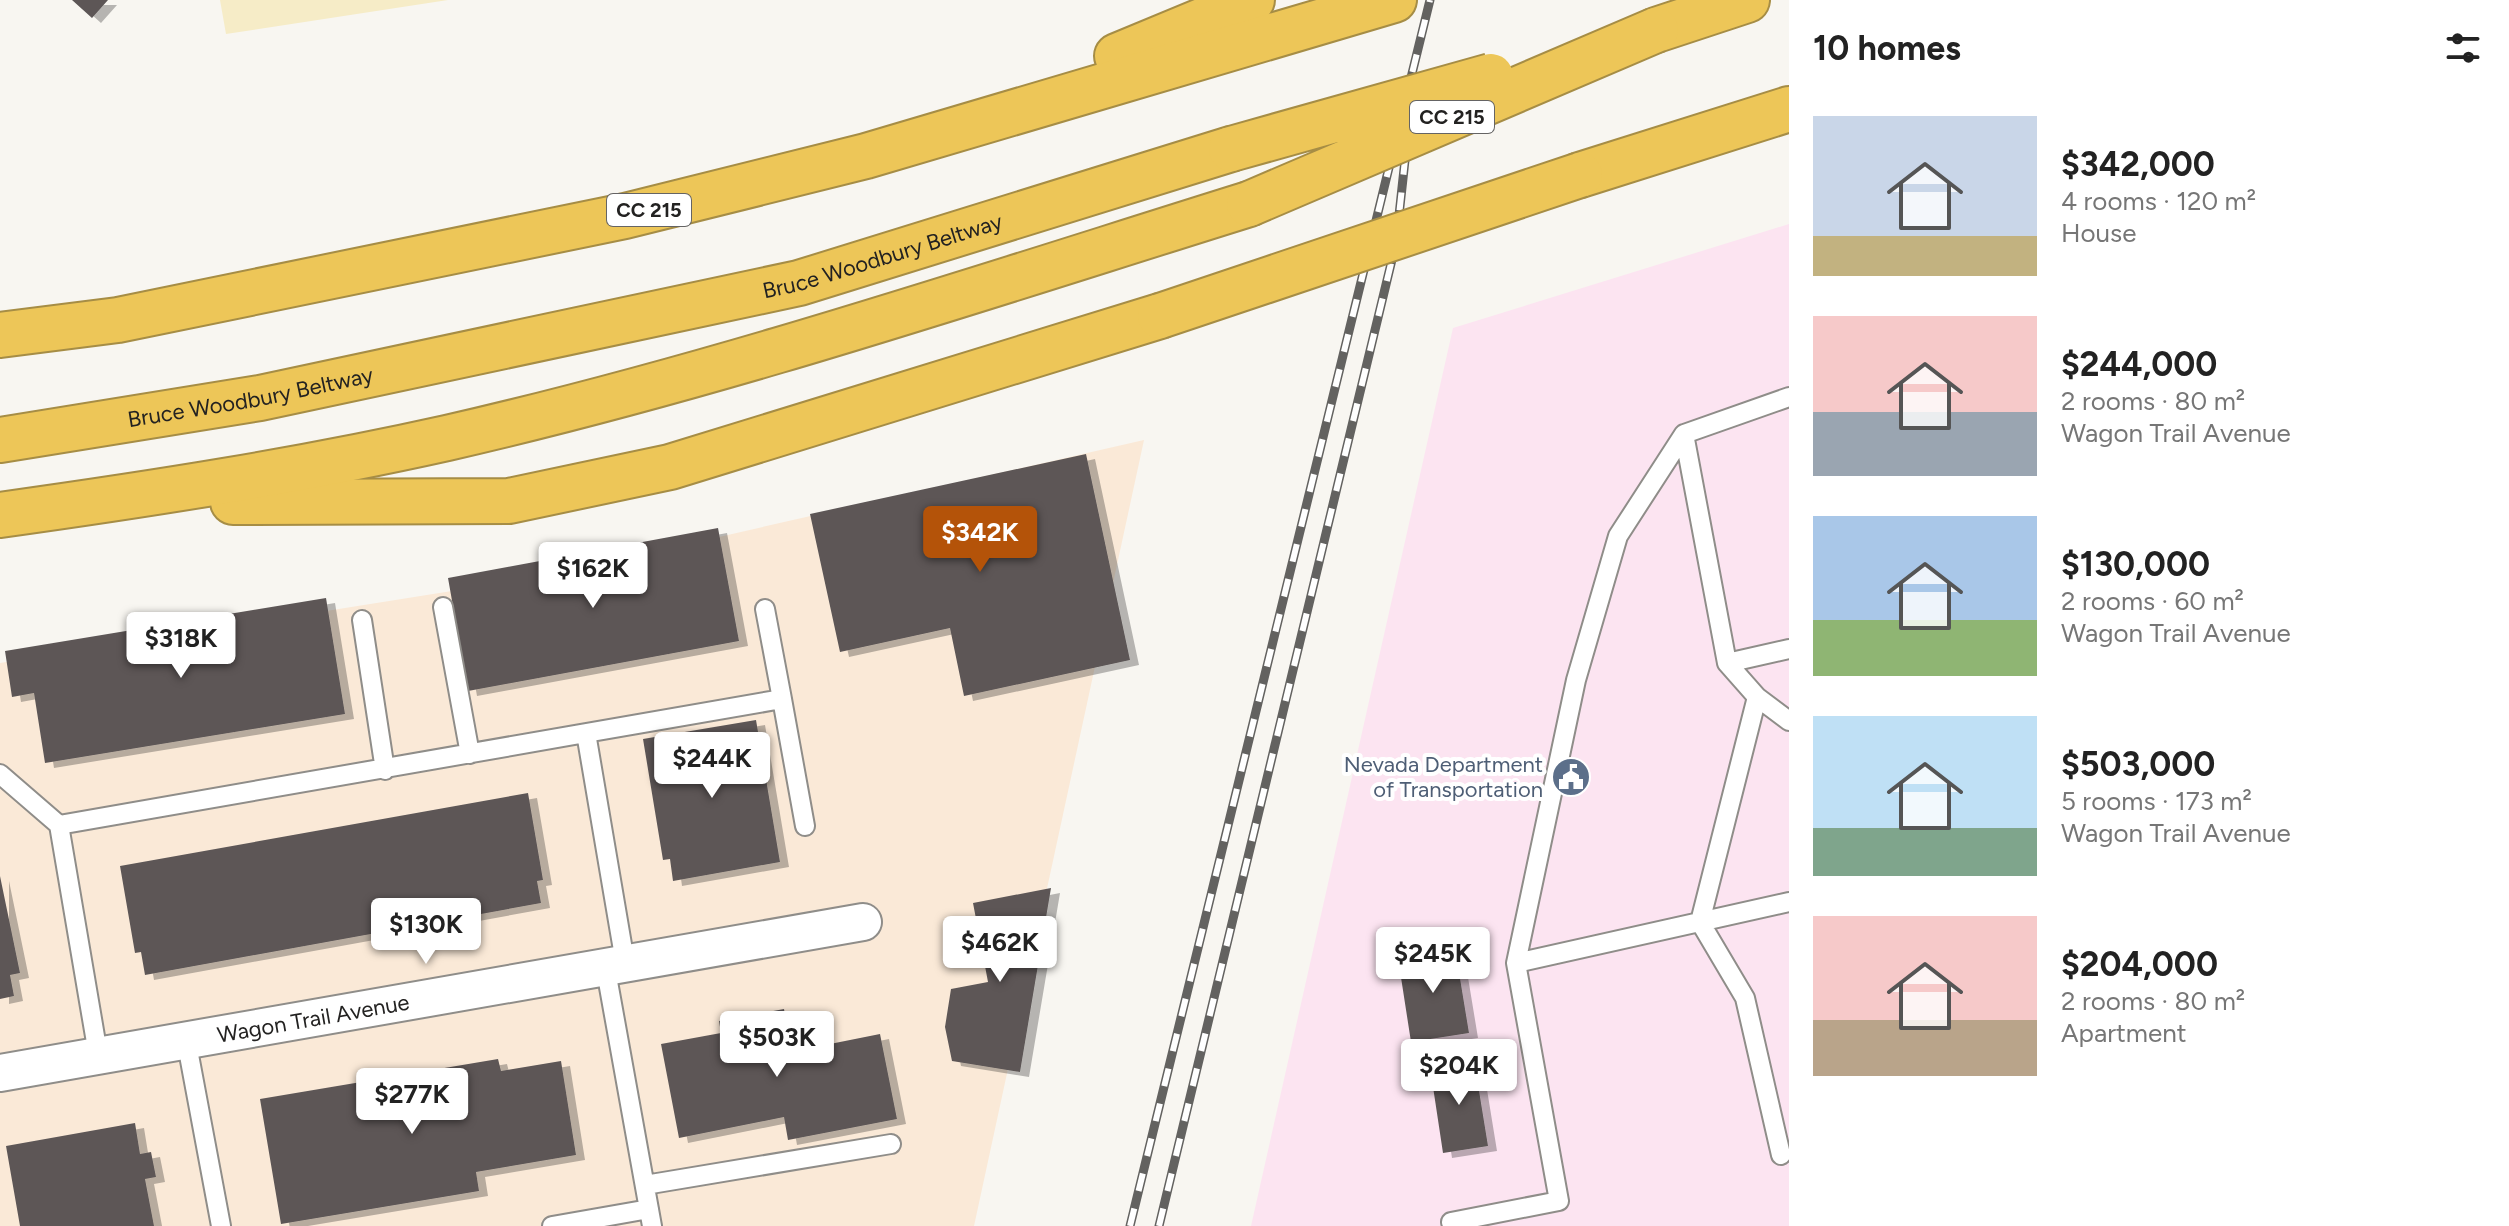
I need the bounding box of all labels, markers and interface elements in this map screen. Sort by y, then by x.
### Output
icon: filters [2441,26,2485,70]
text: 10 homes [1813,28,1961,69]
road number: CC 215 [1410,101,1494,133]
text: $342,000 [2061,144,2215,185]
icon: home [1877,148,1973,244]
text: 4 rooms · 120 m² [2061,185,2256,217]
road number: CC 215 [607,194,691,226]
street label: Bruce Woodbury Beltway [760,207,1006,304]
text: House [2061,217,2136,249]
text: $244,000 [2061,344,2217,385]
icon: home [1877,348,1973,444]
street label: Bruce Woodbury Beltway [126,361,376,433]
text: 2 rooms · 80 m² [2061,385,2245,417]
text: Wagon Trail Avenue [2061,417,2291,449]
pin: $342K [924,506,1036,574]
text: $342K [941,516,1019,548]
pin: $162K [537,542,649,610]
text: $130,000 [2061,544,2210,585]
icon: home [1877,548,1973,644]
text: $162K [557,552,629,584]
text: 2 rooms · 60 m² [2061,585,2244,617]
pin: $318K [125,612,237,680]
text: Wagon Trail Avenue [2061,617,2291,649]
text: $318K [144,622,218,654]
pin: $244K [656,732,768,800]
text: $244K [672,742,752,774]
text: $503,000 [2061,744,2215,785]
icon: home [1877,748,1973,844]
place label: Nevada Department of Transportation [1344,751,1543,803]
public building icon: Nevada Department of Transportation [1550,756,1592,798]
text: 5 rooms · 173 m² [2061,785,2252,817]
text: Wagon Trail Avenue [2061,817,2291,849]
pin: $130K [370,898,482,966]
text: $130K [389,908,463,940]
pin: $462K [944,916,1056,984]
text: $462K [961,926,1039,958]
pin: $245K [1377,927,1489,995]
text: $245K [1394,937,1472,969]
text: $204,000 [2061,944,2218,985]
icon: home [1877,948,1973,1044]
text: 2 rooms · 80 m² [2061,985,2245,1017]
street label: Wagon Trail Avenue [215,988,411,1048]
pin: $503K [721,1011,833,1079]
text: Apartment [2061,1017,2187,1049]
text: $503K [738,1021,816,1053]
pin: $204K [1403,1039,1515,1107]
text: $204K [1419,1049,1499,1081]
pin: $277K [356,1068,468,1136]
text: $277K [374,1078,450,1110]

